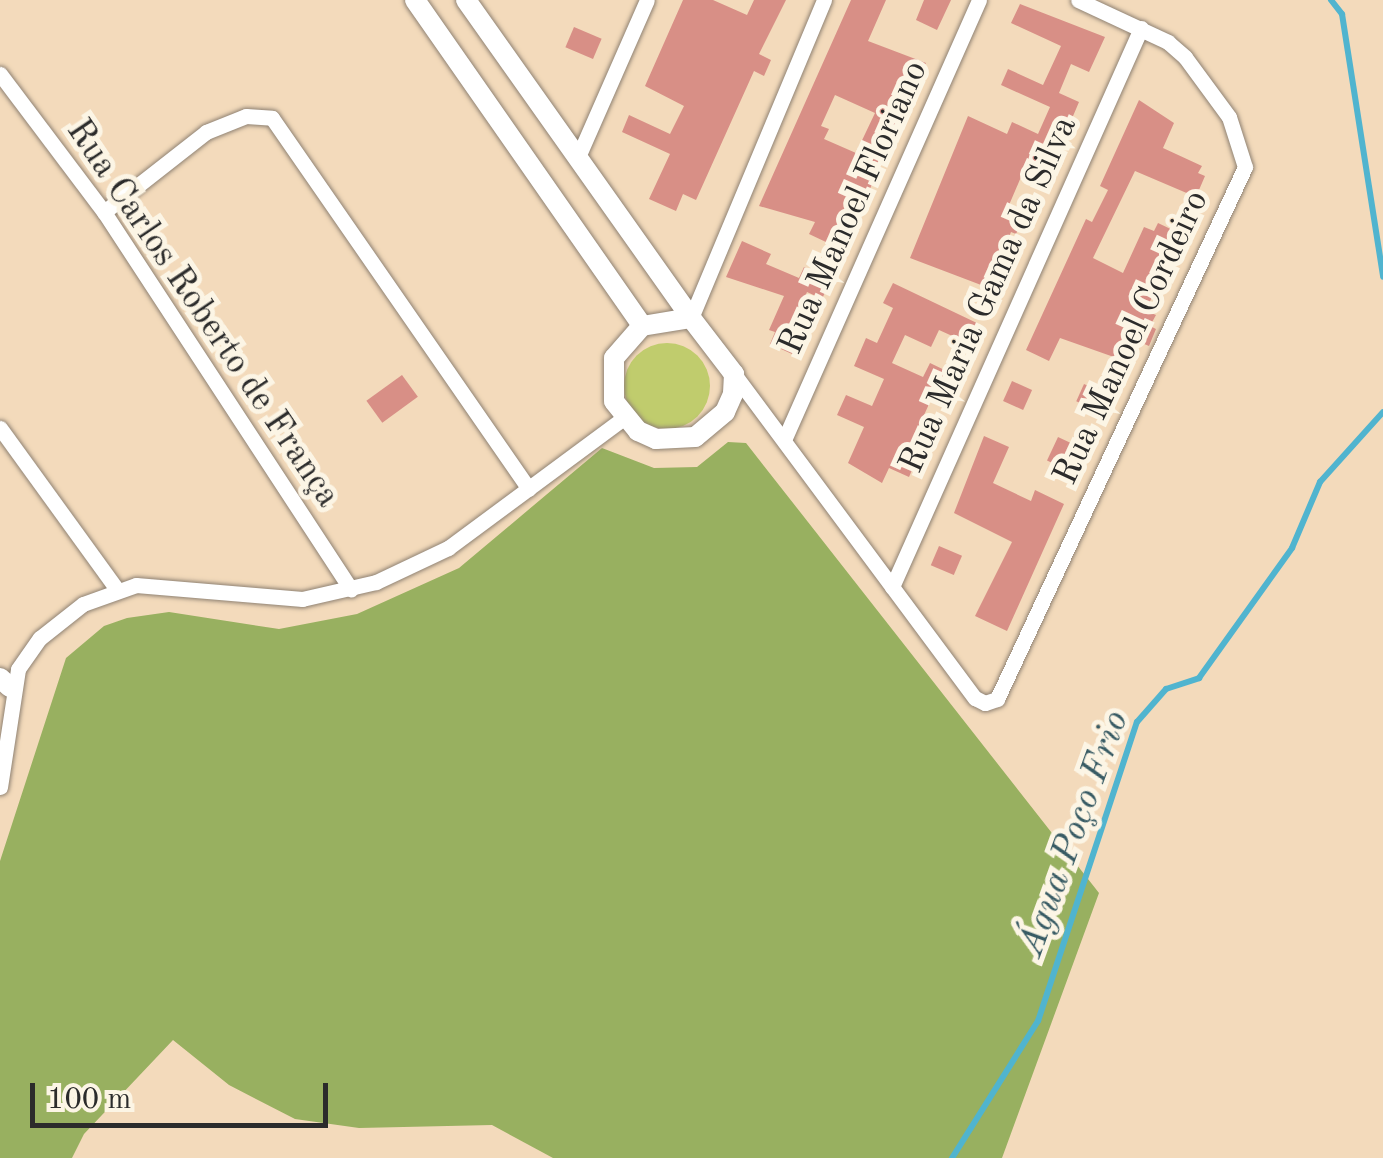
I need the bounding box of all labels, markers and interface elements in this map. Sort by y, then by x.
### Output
street label: Rua Manoel Floriano [770,55,938,361]
street label: Rua Maria Gama da Silva [891,110,1087,480]
street label: Rua Carlos Roberto de França [56,112,348,516]
street label: Rua Manoel Cordeiro [1045,184,1219,492]
water label: Água Poço Frio [1009,705,1141,963]
scale bar [35,1063,332,1125]
text: 100 m [47,1085,131,1115]

